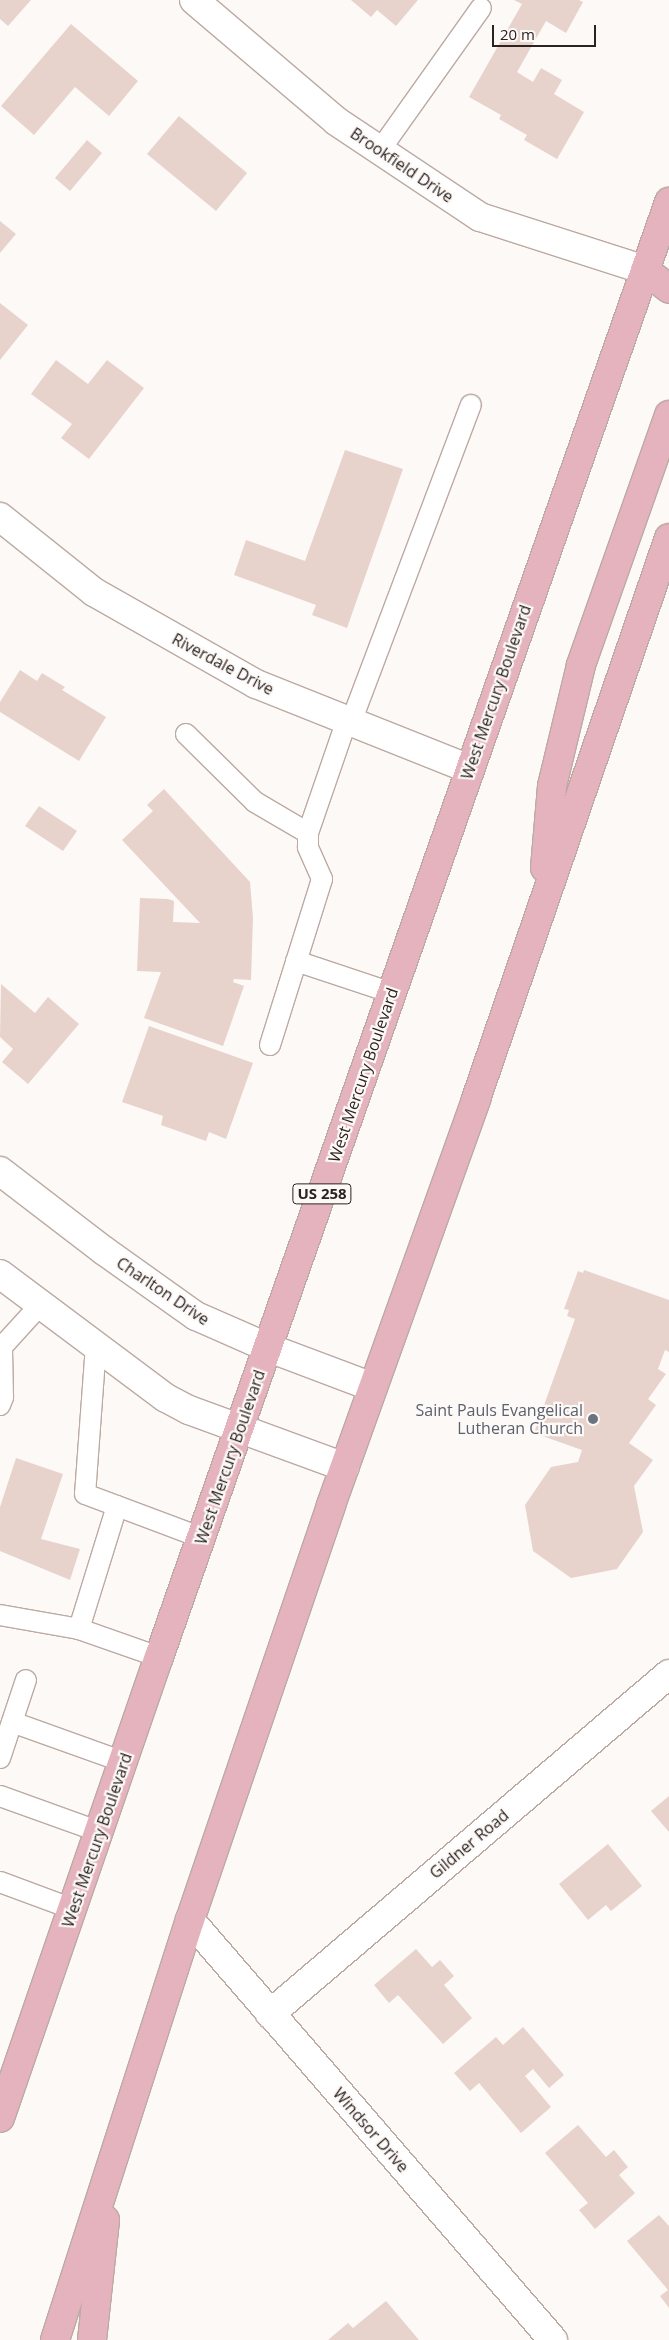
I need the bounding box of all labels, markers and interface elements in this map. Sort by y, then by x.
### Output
scale bar [494,15,598,47]
text: 20 m [500,24,535,44]
street label: Brookfield Drive [347,123,457,207]
street label: West Mercury Boulevard [457,602,535,782]
street label: Riverdale Drive [169,629,277,699]
street label: West Mercury Boulevard [324,985,402,1165]
road number: US 258 [292,1182,352,1206]
street label: Charlton Drive [113,1253,213,1329]
street label: West Mercury Boulevard [191,1367,269,1547]
place label: Saint Pauls Evangelical Lutheran Church [416,1400,583,1438]
marker: Saint Pauls Evangelical Lutheran Church [587,1413,599,1425]
street label: West Mercury Boulevard [58,1750,136,1930]
street label: Gildner Road [426,1805,512,1883]
street label: Windsor Drive [329,2084,413,2176]

